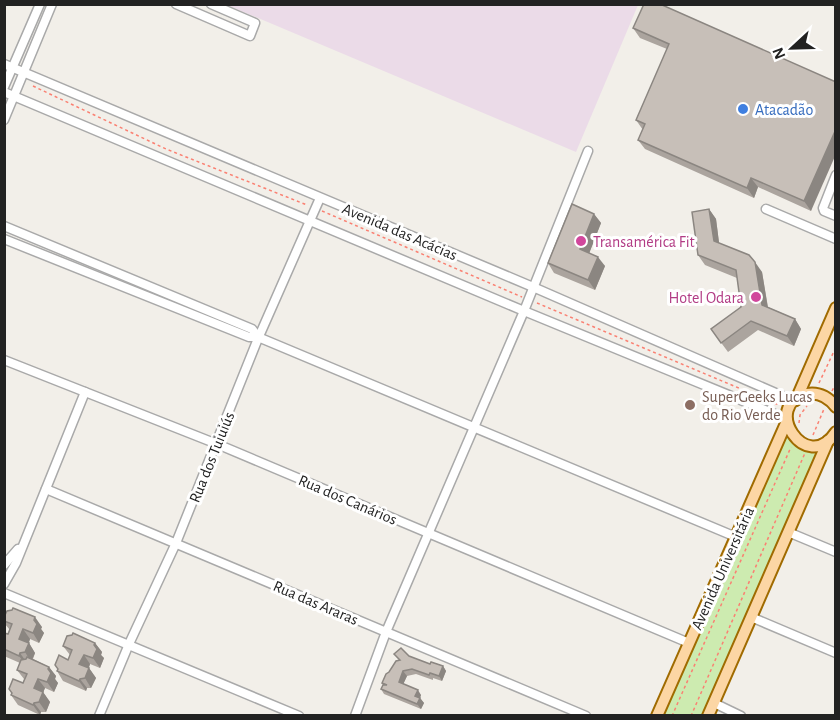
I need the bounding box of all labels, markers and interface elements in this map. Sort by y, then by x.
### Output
north arrow [762,18,822,78]
text: N [770,45,789,61]
marker: Atacadão [736,102,750,116]
place label: Atacadão [755,102,813,118]
street label: Avenida das Acácias [340,200,460,263]
marker: Transamérica Fit [574,234,588,248]
place label: Transamérica Fit [593,234,695,250]
place label: Hotel Odara [669,290,744,306]
marker: Hotel Odara [749,290,763,304]
place label: SuperGeeks Lucas do Rio Verde [702,389,812,423]
marker: SuperGeeks Lucas do Rio Verde [683,398,697,412]
street label: Rua dos Tuiuiús [186,410,237,505]
street label: Rua dos Canários [296,472,399,528]
street label: Avenida Universitária [689,505,757,632]
street label: Rua das Araras [271,578,361,628]

